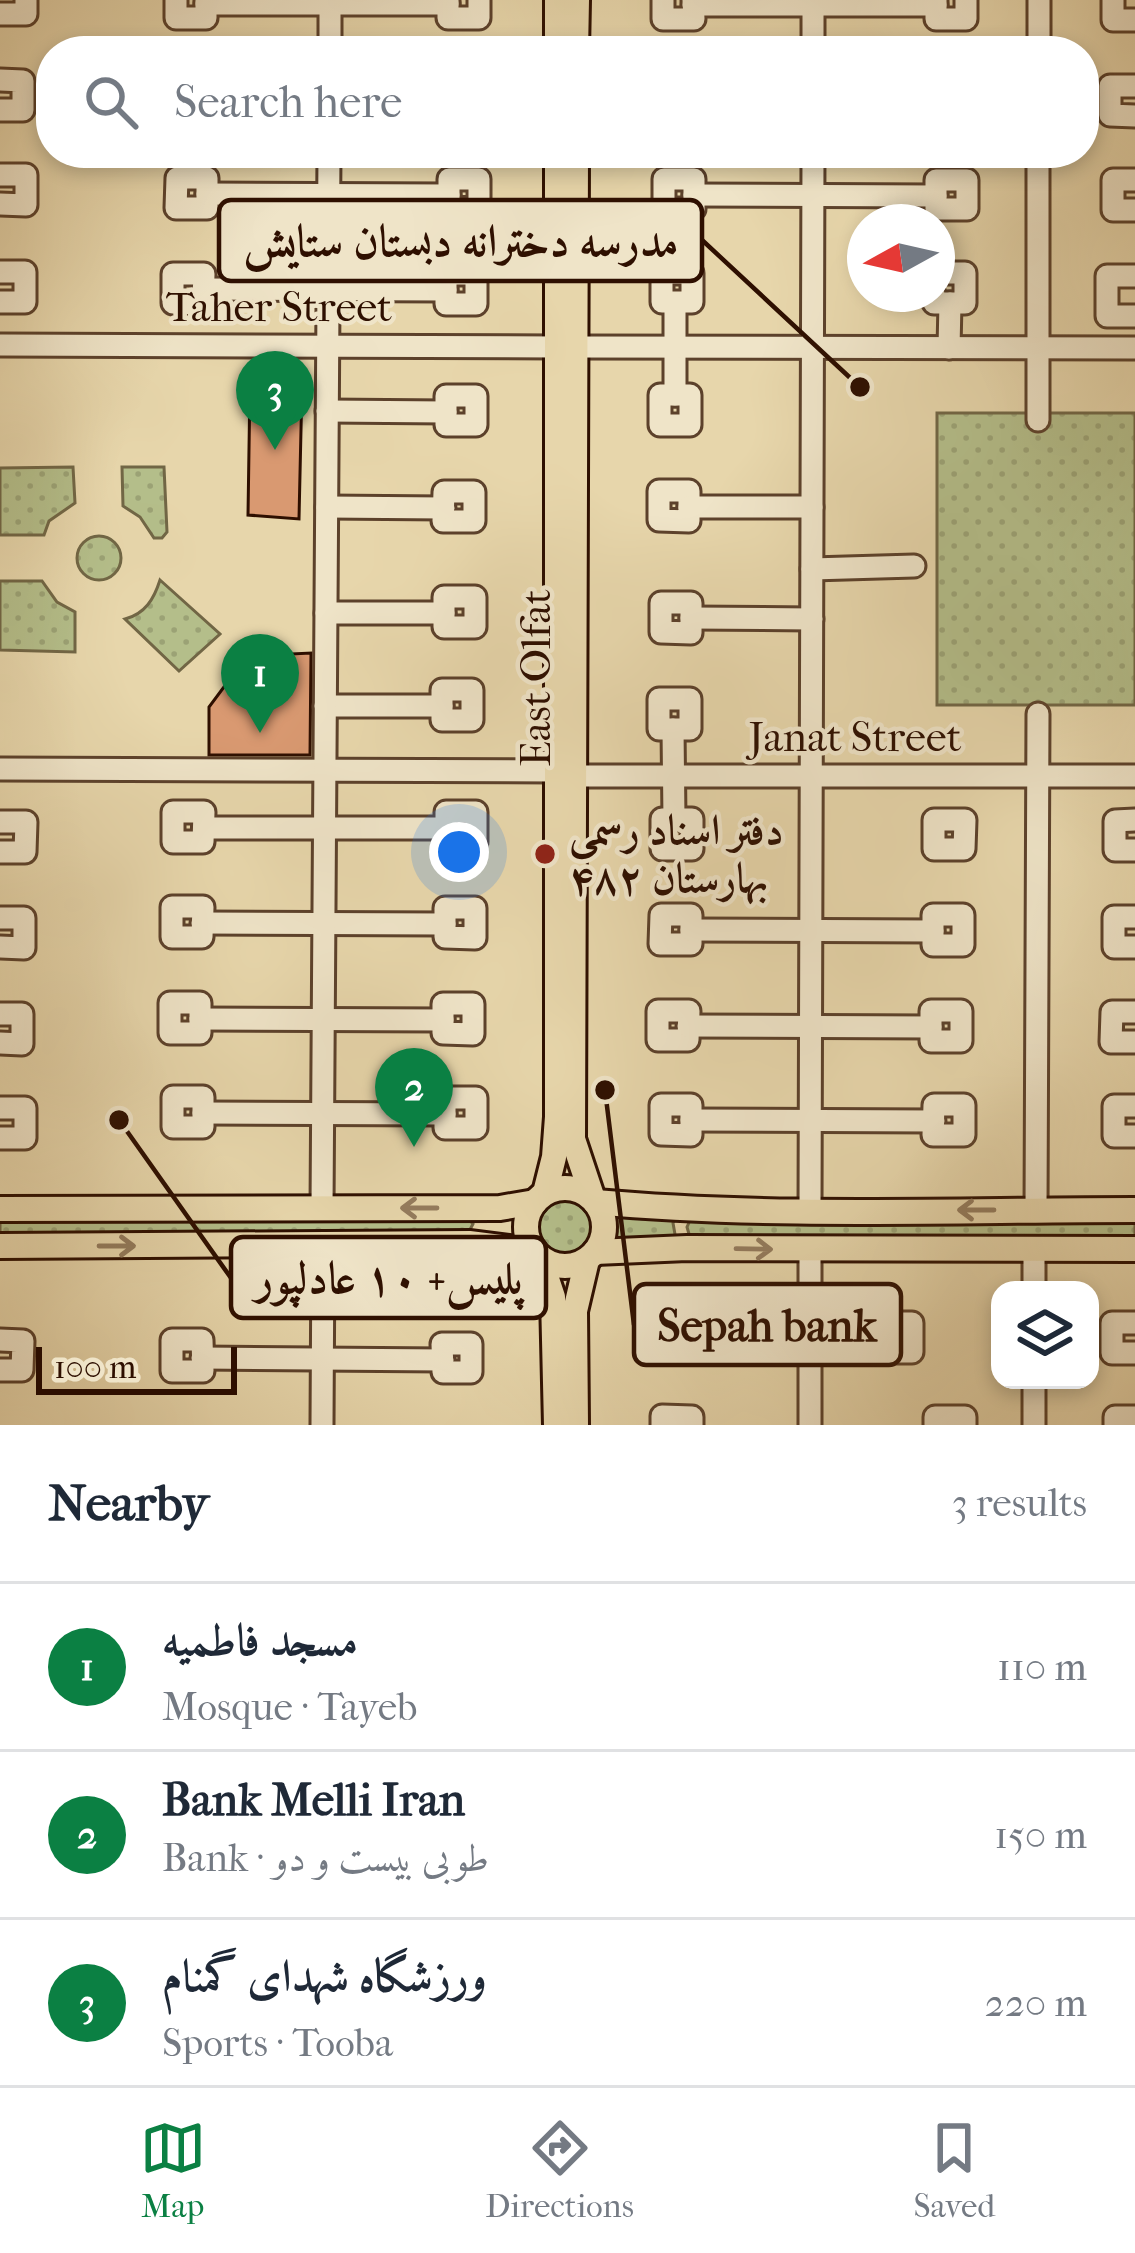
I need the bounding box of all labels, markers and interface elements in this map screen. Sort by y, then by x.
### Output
search box [36,36,1099,168]
icon: search [78,69,144,135]
text: Search here [174,76,402,129]
callout: مدرسه دخترانه دبستان ستایش [219,200,702,281]
north arrow [847,204,955,312]
text: مدرسه دخترانه دبستان ستایش [243,215,679,272]
street label: Taher Street [166,283,392,332]
pin: 3 [236,351,314,450]
street label: East Olfat [512,589,561,767]
pin: 1 [221,634,299,733]
street label: Janat Street [746,713,961,762]
place label: دفتر اسناد رسمی ۴۸۲ بهارستان [569,806,784,905]
your location [429,822,489,882]
marker: دفتر اسناد رسمی ۴۸۲ بهارستان [532,841,558,867]
pin: 2 [375,1048,453,1147]
one-way arrow [400,1197,439,1219]
one-way arrow [957,1199,996,1221]
one-way arrow [97,1235,136,1257]
callout: پلیس+ ۱۰ عادلپور [231,1237,546,1318]
one-way arrow [734,1238,773,1260]
text: پلیس+ ۱۰ عادلپور [250,1252,525,1311]
map controls [991,1281,1099,1389]
button: layers [991,1281,1099,1389]
callout: Sepah bank [634,1284,901,1365]
text: Sepah bank [657,1300,878,1353]
scale bar [36,1341,237,1394]
text: 100 m [54,1348,137,1387]
text: Nearby [48,1473,209,1533]
text: 3 results [952,1480,1087,1526]
text: مسجد فاطمیه [162,1614,358,1667]
text: 1 [80,1644,94,1690]
text: 110 m [997,1644,1087,1690]
text: Mosque · Tayeb [162,1684,417,1730]
text: Bank Melli Iran [162,1774,465,1827]
text: 2 [77,1812,97,1858]
text: 150 m [994,1812,1087,1858]
text: Bank · طوبی بیست و دو [162,1835,489,1881]
text: ورزشگاه شهدای گمنام [162,1950,487,2003]
text: 3 [79,1980,95,2026]
text: 220 m [985,1980,1087,2026]
text: Sports · Tooba [162,2020,393,2066]
tab: Map [140,2115,206,2226]
tab: Directions [485,2115,634,2226]
tab: Saved [913,2115,995,2226]

